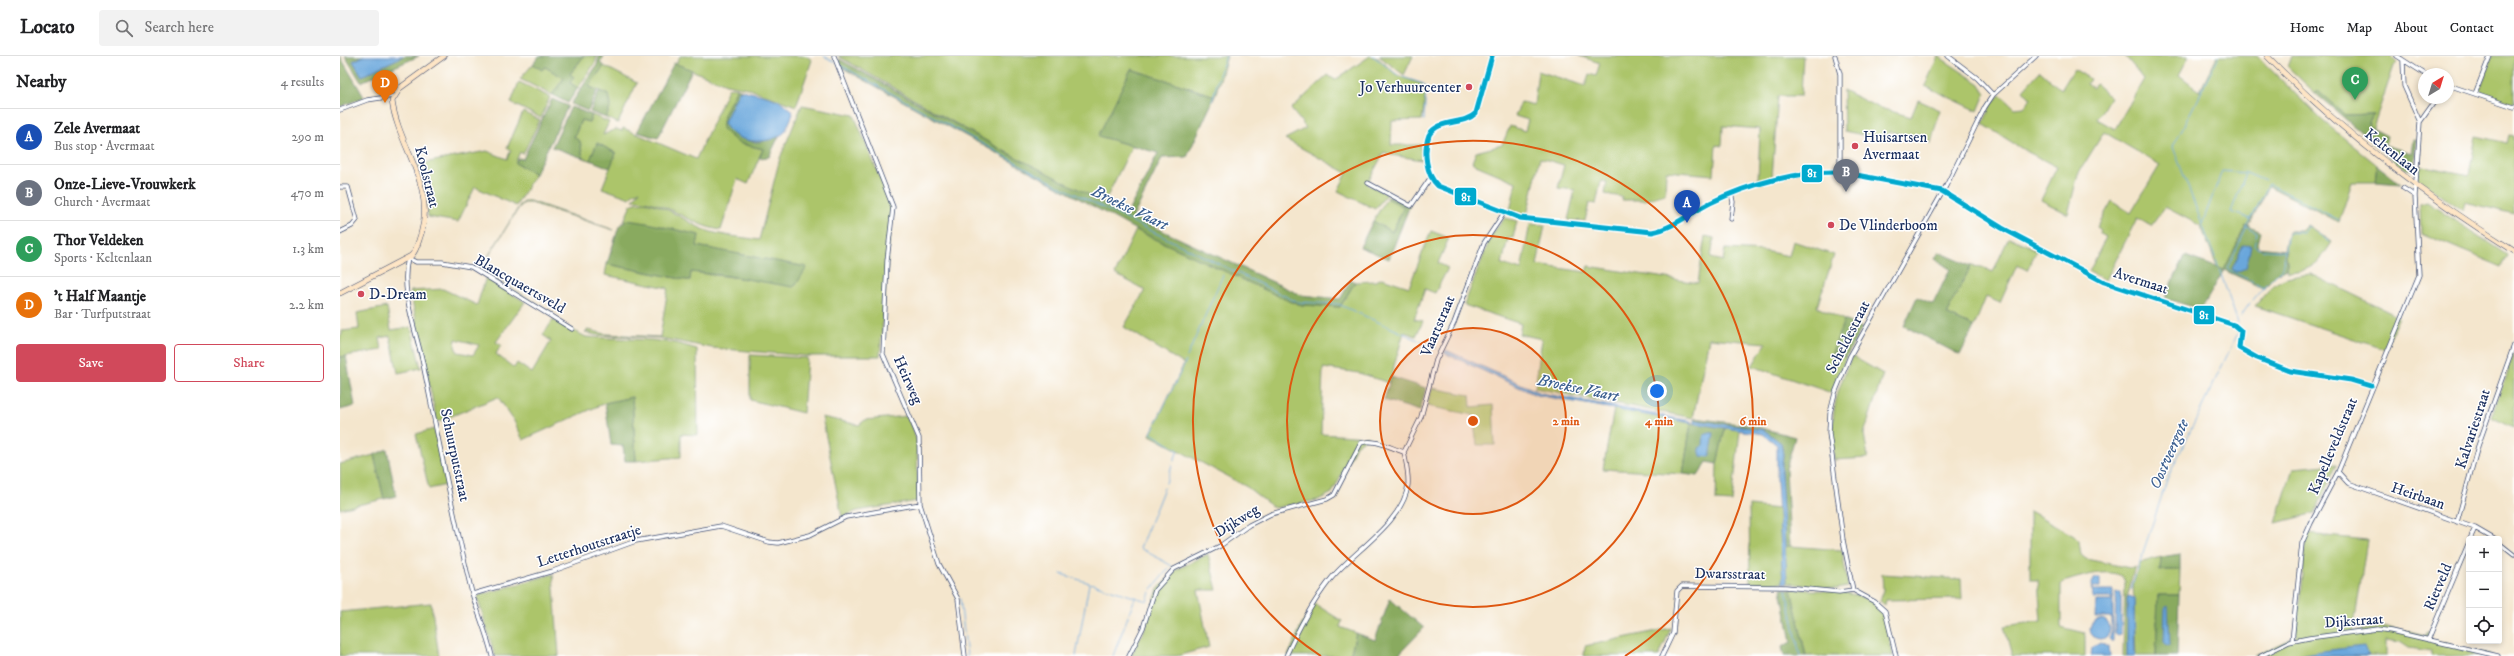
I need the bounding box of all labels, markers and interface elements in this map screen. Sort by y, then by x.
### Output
search box [99,10,379,46]
text: Locato [20,16,75,39]
icon: search [113,17,135,39]
text: Search here [145,18,214,37]
text: Home [2290,19,2324,37]
text: Map [2346,19,2372,37]
text: About [2394,19,2428,37]
text: Contact [2450,19,2494,37]
pin: C [2342,67,2368,100]
north arrow [2418,68,2454,104]
pin: D [372,70,398,103]
text: Nearby [16,71,66,93]
text: 4 results [281,74,324,90]
place label: Jo Verhuurcenter [1358,78,1461,97]
marker: Jo Verhuurcenter [1464,82,1474,92]
text: Zele Avermaat [54,119,140,138]
street label: Keltenlaan [2361,125,2424,180]
place label: Huisartsen Avermaat [1863,128,1927,164]
text: A [25,129,33,145]
text: 290 m [292,129,324,145]
text: Bus stop · Avermaat [54,138,155,154]
marker: Huisartsen Avermaat [1850,141,1860,151]
street label: Koolstraat [410,144,444,210]
pin: B [1833,159,1859,192]
line badge: 81 [1801,164,1823,183]
text: 81 [1807,167,1817,181]
text: Onze-Lieve-Vrouwkerk [54,175,196,194]
water label: Broekse Vaart [1088,181,1172,235]
text: B [25,185,33,201]
text: 470 m [291,185,324,201]
line badge: 81 [1454,187,1477,206]
pin: A [1674,190,1700,223]
text: 81 [1461,191,1471,205]
text: Church · Avermaat [54,194,150,210]
place label: De Vlinderboom [1839,216,1938,235]
marker: De Vlinderboom [1826,220,1836,230]
text: Thor Veldeken [54,231,144,250]
text: C [25,241,33,257]
text: 1.3 km [292,241,324,257]
text: Sports · Keltenlaan [54,250,152,266]
street label: Blancquaertsveld [471,250,569,318]
street label: Avermaat [2111,263,2171,299]
place label: D-Dream [369,285,427,304]
text: 't Half Maantje [54,287,146,306]
marker: D-Dream [356,289,366,299]
street label: Vaartstraat [1416,292,1459,360]
text: D [24,297,34,313]
text: 2.2 km [289,297,324,313]
street label: Scheldestraat [1821,297,1875,377]
line badge: 81 [2193,305,2215,325]
text: Bar · Turfputstraat [54,306,151,322]
text: 81 [2199,309,2209,323]
button: Save [16,344,166,382]
button: Share [174,344,324,382]
street label: Heirweg [889,353,927,408]
water label: Broekse Vaart [1535,370,1621,407]
your location [1647,381,1667,401]
street label: Kalvariestraat [2451,386,2495,471]
street label: Kapelleveldstraat [2304,394,2362,497]
street label: Schuurputstraat [436,407,474,503]
centre of rings [1466,414,1480,428]
text: 2 min [1553,414,1580,429]
text: 4 min [1644,414,1674,429]
text: 6 min [1739,414,1767,429]
water label: Oostveergote [2145,415,2193,492]
street label: Heirbaan [2389,478,2448,514]
street label: Dijkweg [1211,500,1263,542]
street label: Letterhoutstraatje [535,520,643,572]
map controls [2466,536,2502,644]
button: + [2466,536,2502,572]
street label: Rietveld [2420,560,2457,614]
street label: Dwarsstraat [1695,564,1766,584]
button: − [2466,572,2502,608]
button: locate [2466,608,2502,644]
street label: Dijkstraat [2324,609,2384,633]

